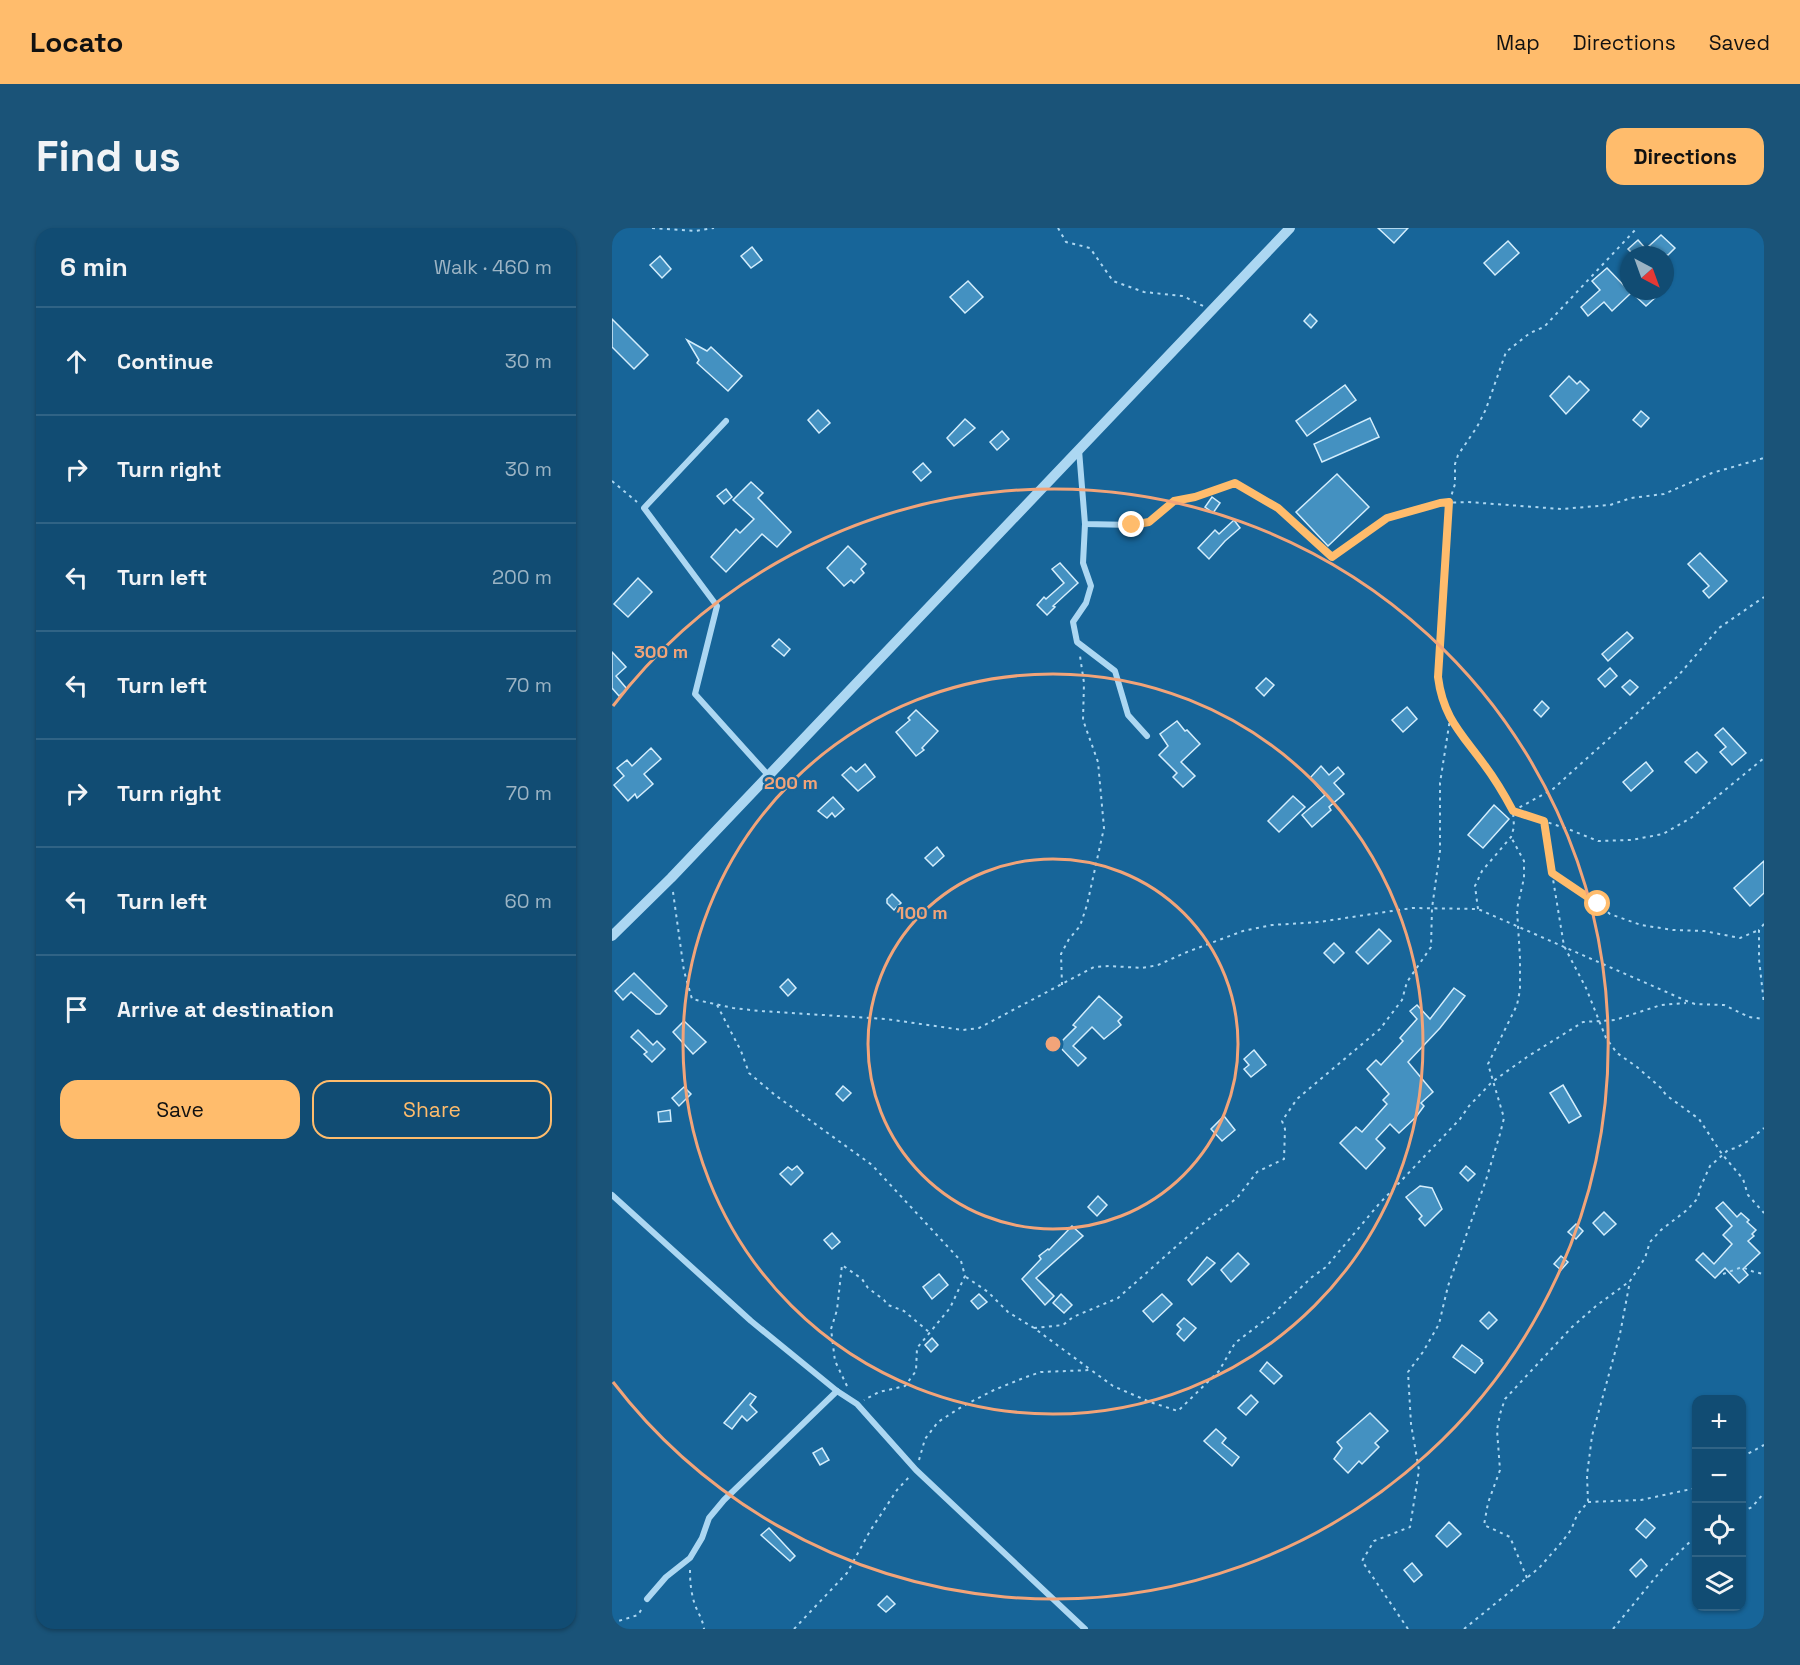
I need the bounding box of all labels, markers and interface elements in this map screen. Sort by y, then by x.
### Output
text: Locato [30,24,123,60]
text: Map [1496,29,1540,56]
text: Directions [1573,29,1676,56]
text: Saved [1709,29,1770,56]
button: Directions [1606,128,1764,185]
text: Find us [36,130,181,183]
north arrow [1620,246,1674,300]
text: 6 min [60,250,128,284]
text: Walk · 460 m [434,254,552,280]
icon: ahead [60,345,93,378]
text: Continue [117,347,213,375]
text: 30 m [505,348,552,374]
icon: right [60,453,93,486]
text: Turn right [117,455,222,483]
text: 30 m [505,456,552,482]
route end [1118,511,1144,537]
icon: left [60,561,93,594]
text: Turn left [117,563,207,591]
text: 200 m [492,564,552,590]
text: 300 m [634,640,688,663]
icon: left [60,669,93,702]
text: Turn left [117,671,207,699]
text: 70 m [506,672,552,698]
text: 200 m [764,771,818,794]
icon: right [60,777,93,810]
text: Turn right [117,779,222,807]
text: 70 m [506,780,552,806]
icon: left [60,885,93,918]
text: Turn left [117,887,207,915]
text: 60 m [505,888,552,914]
route start [1584,890,1610,916]
text: 100 m [896,901,948,924]
icon: arrive [60,993,93,1026]
text: Arrive at destination [117,995,334,1023]
centre of rings [1043,1034,1063,1054]
button: Save [60,1080,300,1139]
button: Share [312,1080,552,1139]
map controls [1692,1395,1746,1611]
button: + [1692,1395,1746,1449]
button: − [1692,1449,1746,1503]
button: locate [1692,1503,1746,1557]
button: layers [1692,1557,1746,1611]

